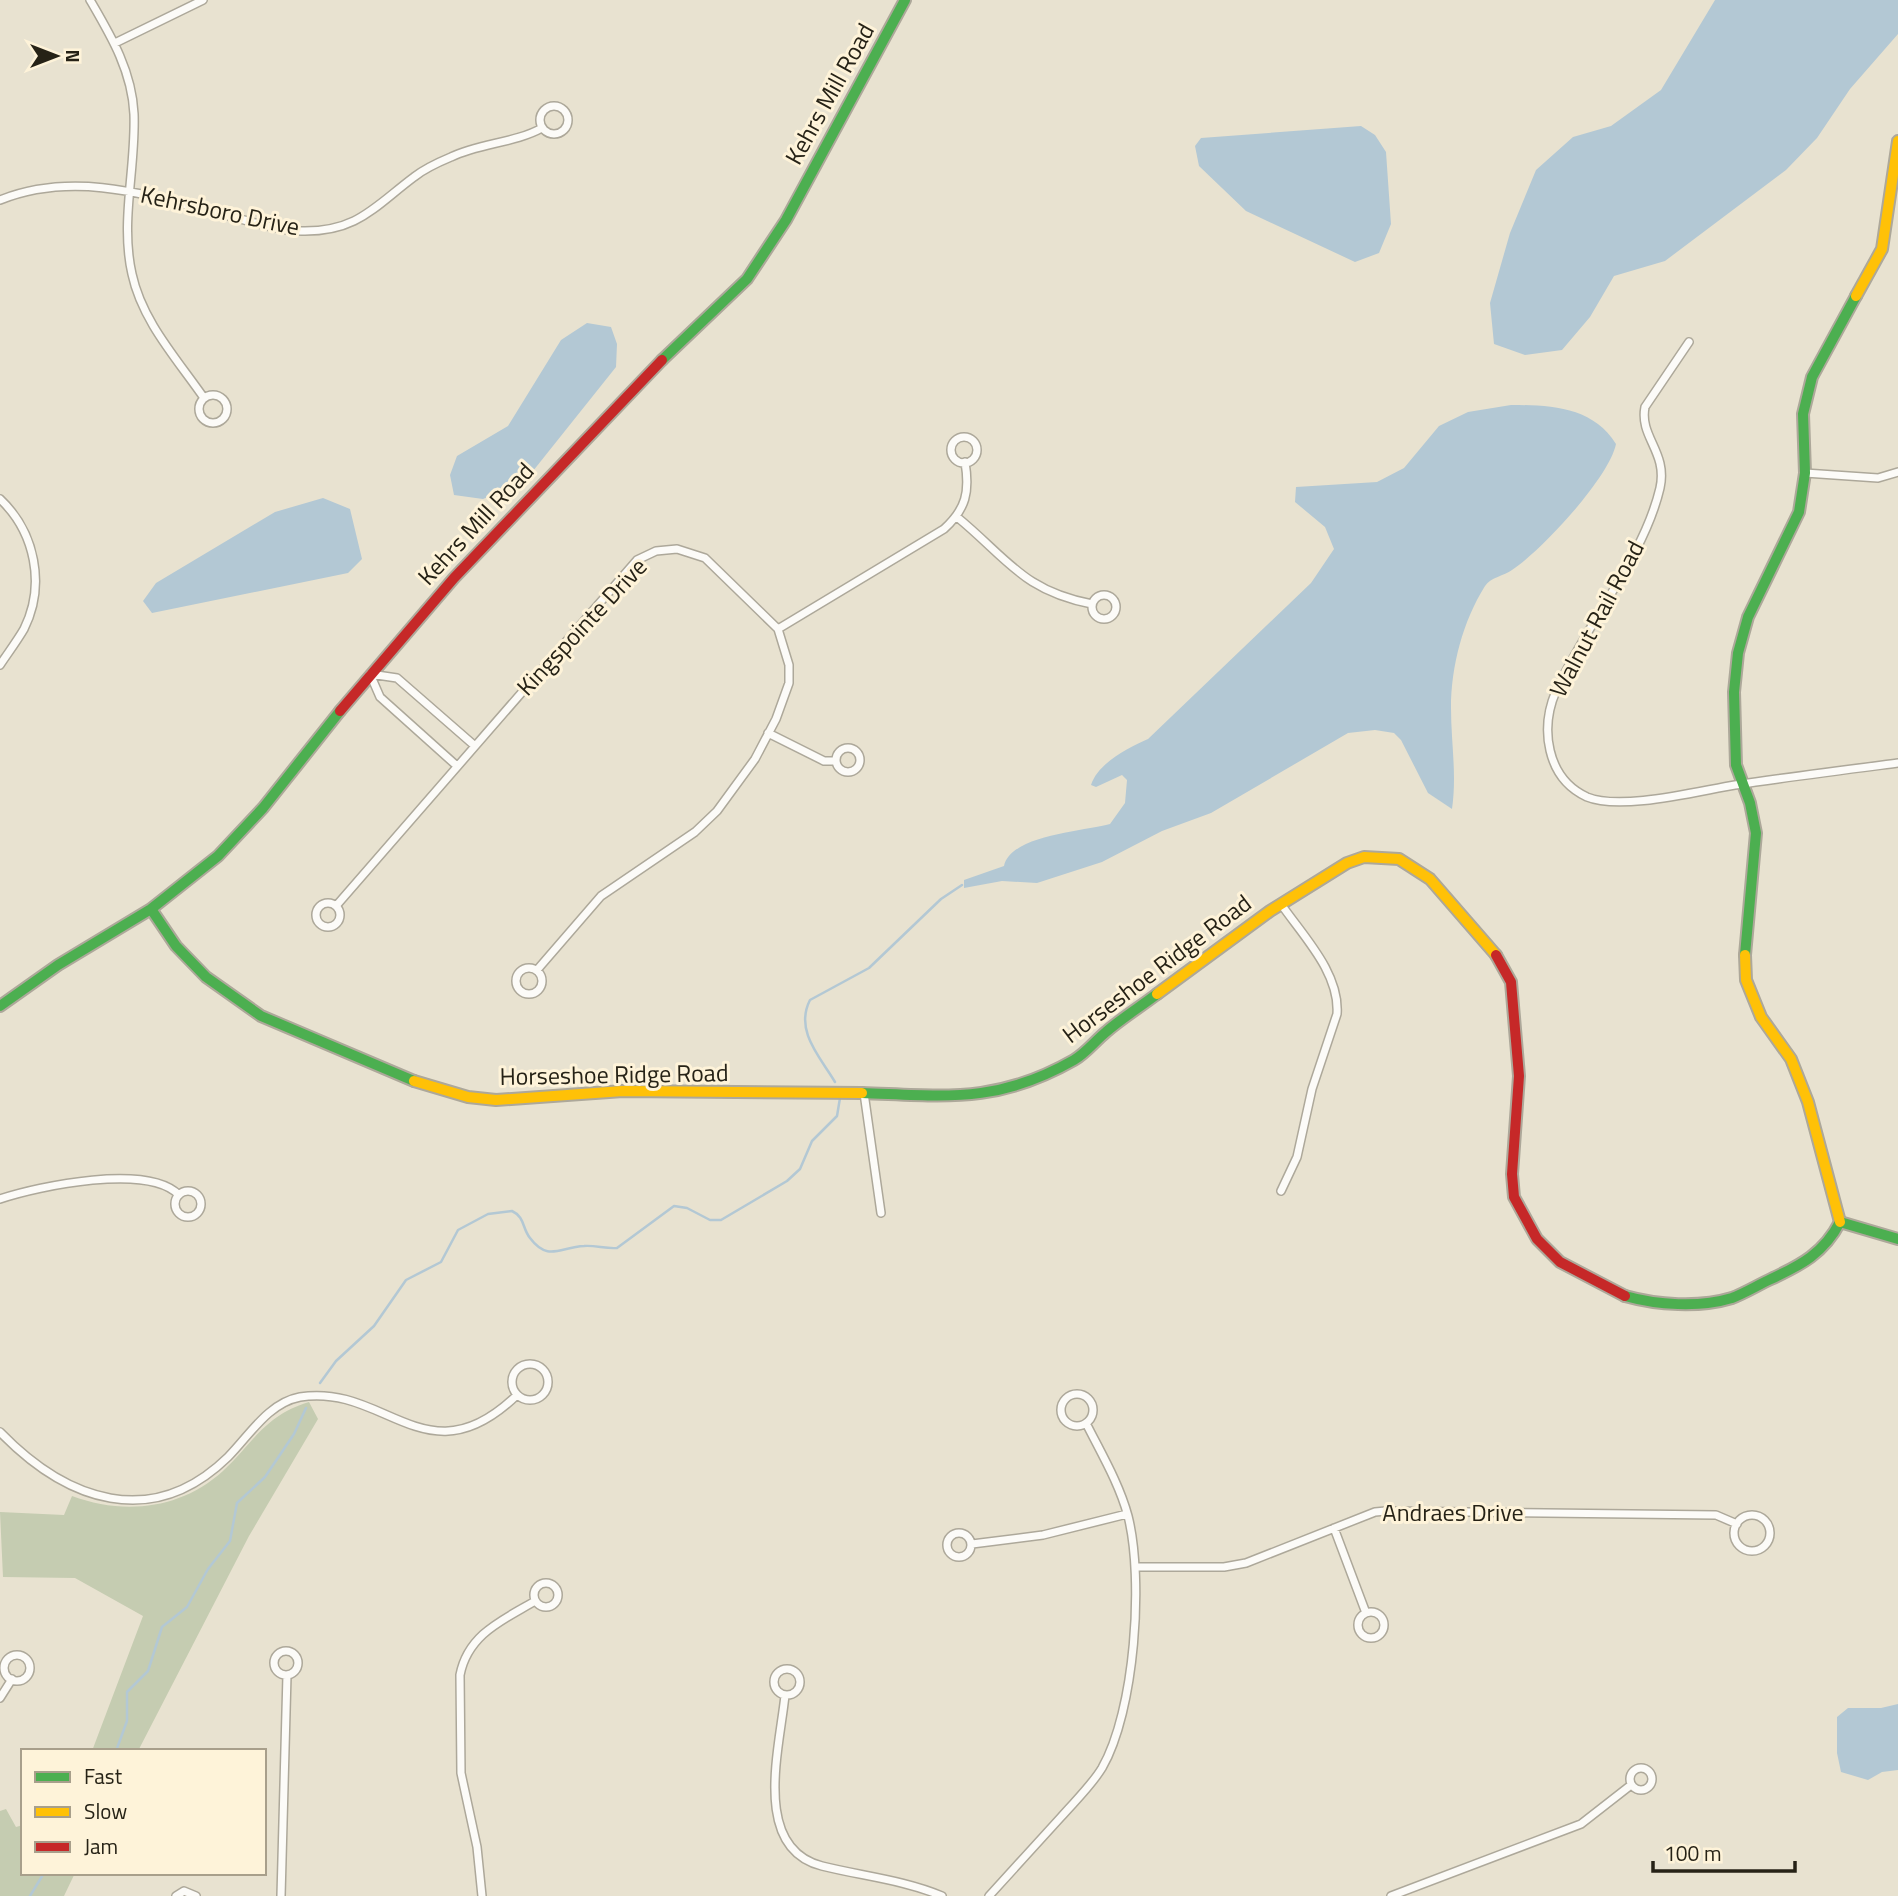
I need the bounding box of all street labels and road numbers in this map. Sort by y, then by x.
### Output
street label: Kehrs Mill Road [775,16,883,171]
street label: Kehrsboro Drive [137,176,303,244]
street label: Kehrs Mill Road [409,454,542,593]
street label: Walnut Rail Road [1540,534,1653,703]
street label: Kingspointe Drive [508,549,655,703]
street label: Horseshoe Ridge Road [1054,885,1259,1051]
street label: Horseshoe Ridge Road [499,1054,729,1094]
street label: Andraes Drive [1382,1494,1524,1530]

